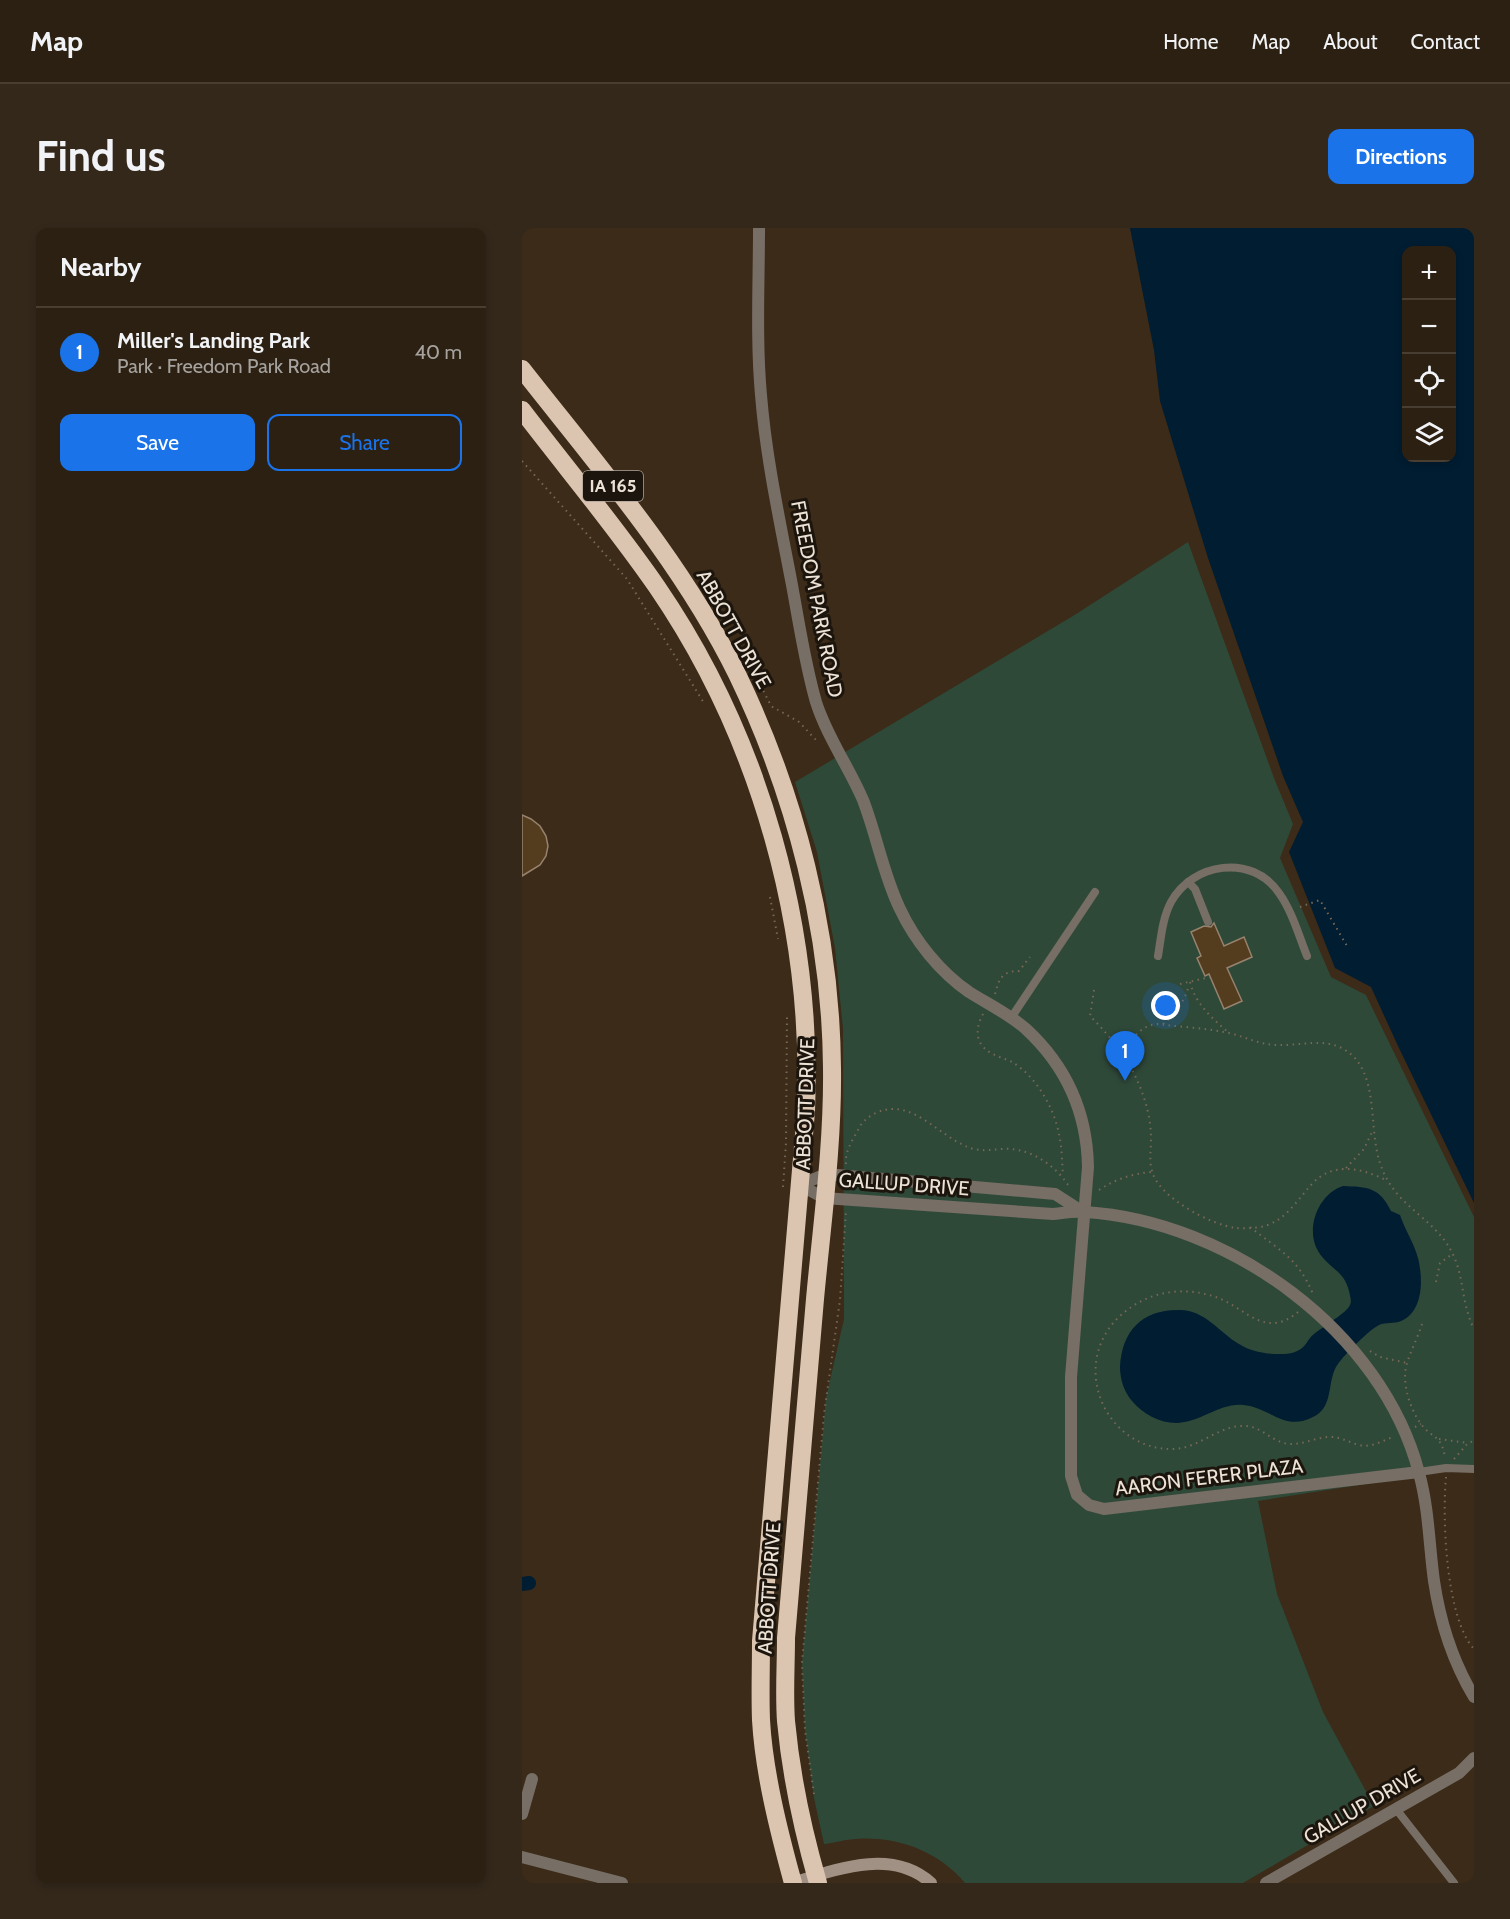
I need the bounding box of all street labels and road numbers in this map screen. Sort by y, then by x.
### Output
road number: IA 165 [583,471,643,501]
street label: FREEDOM PARK ROAD [786,498,848,700]
street label: ABBOTT DRIVE [692,565,776,693]
street label: ABBOTT DRIVE [791,1038,819,1170]
street label: GALLUP DRIVE [838,1167,970,1201]
street label: AARON FERER PLAZA [1114,1453,1305,1500]
street label: ABBOTT DRIVE [752,1521,786,1655]
street label: GALLUP DRIVE [1299,1763,1425,1849]

